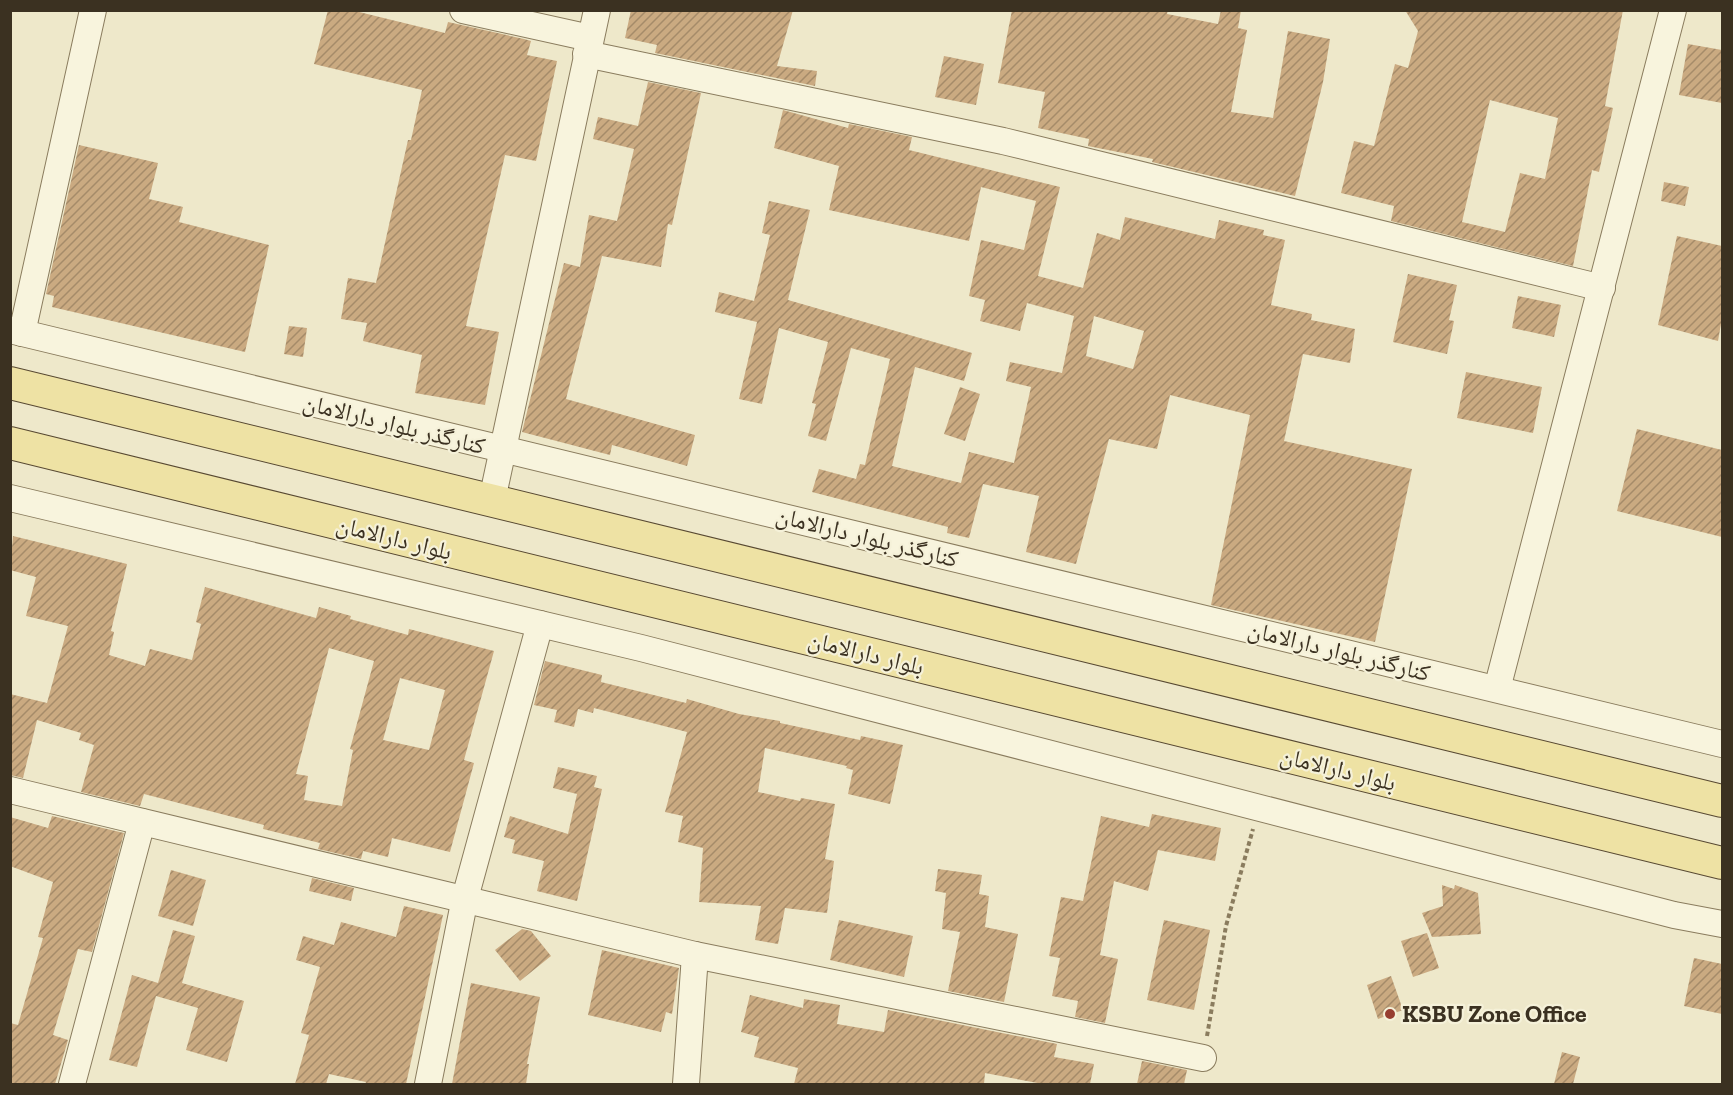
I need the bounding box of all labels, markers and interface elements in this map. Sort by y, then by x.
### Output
street label: کنارگذر بلوار دارالامان [300,387,488,460]
street label: کنارگذر بلوار دارالامان [773,500,961,573]
street label: بلوار دارالامان [333,509,455,566]
street label: کنارگذر بلوار دارالامان [1245,614,1433,687]
street label: بلوار دارالامان [805,624,927,681]
street label: بلوار دارالامان [1277,740,1399,797]
place label: KSBU Zone Office [1402,999,1587,1028]
marker: KSBU Zone Office [1383,1007,1397,1021]

